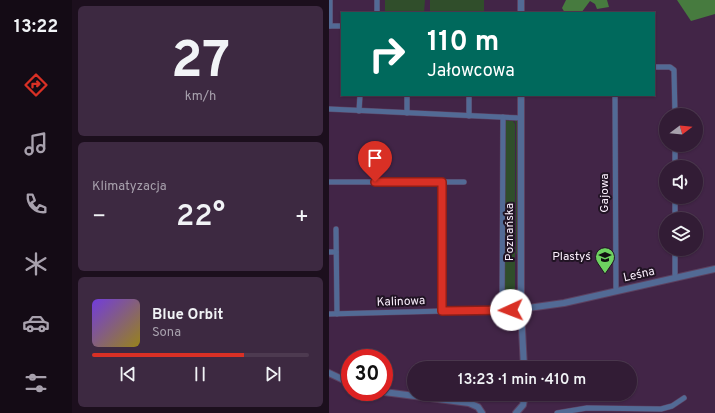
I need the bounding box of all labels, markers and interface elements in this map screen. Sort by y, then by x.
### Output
text: 13:22 [14,16,58,39]
text: 110 m [427,25,499,61]
icon: right [361,28,413,80]
text: 27 [171,30,230,96]
text: Jałowcowa [427,60,515,83]
icon: directions [22,71,50,99]
text: km/h [185,89,216,105]
north arrow [659,108,703,152]
map controls [659,108,703,256]
icon: music [22,130,50,158]
pin [358,141,392,182]
icon: arrive [364,147,386,169]
button: sound [659,160,703,204]
street label: Gajowa [597,173,613,213]
text: Klimatyzacja [92,179,167,195]
icon: phone [22,190,50,218]
text: 22° [176,199,225,236]
street label: Poznańska [502,203,518,261]
text: − [92,204,106,231]
text: + [295,204,309,231]
button: layers [659,212,703,256]
school or university icon: Plastyś [594,246,616,274]
place label: Plastyś [552,249,591,265]
icon: climate [22,250,50,278]
street label: Leśna [622,264,656,286]
position arrow [490,289,532,331]
street label: Kalinowa [376,293,426,311]
text: Blue Orbit [152,306,223,325]
icon: car [22,309,50,337]
text: Sona [152,325,181,341]
speed limit sign: 30 [341,349,393,401]
icon: previous [117,363,139,385]
icon: pause [189,363,211,385]
icon: next [262,363,284,385]
icon: filters [22,369,50,397]
text: 13:23 · 1 min · 410 m [458,371,586,390]

